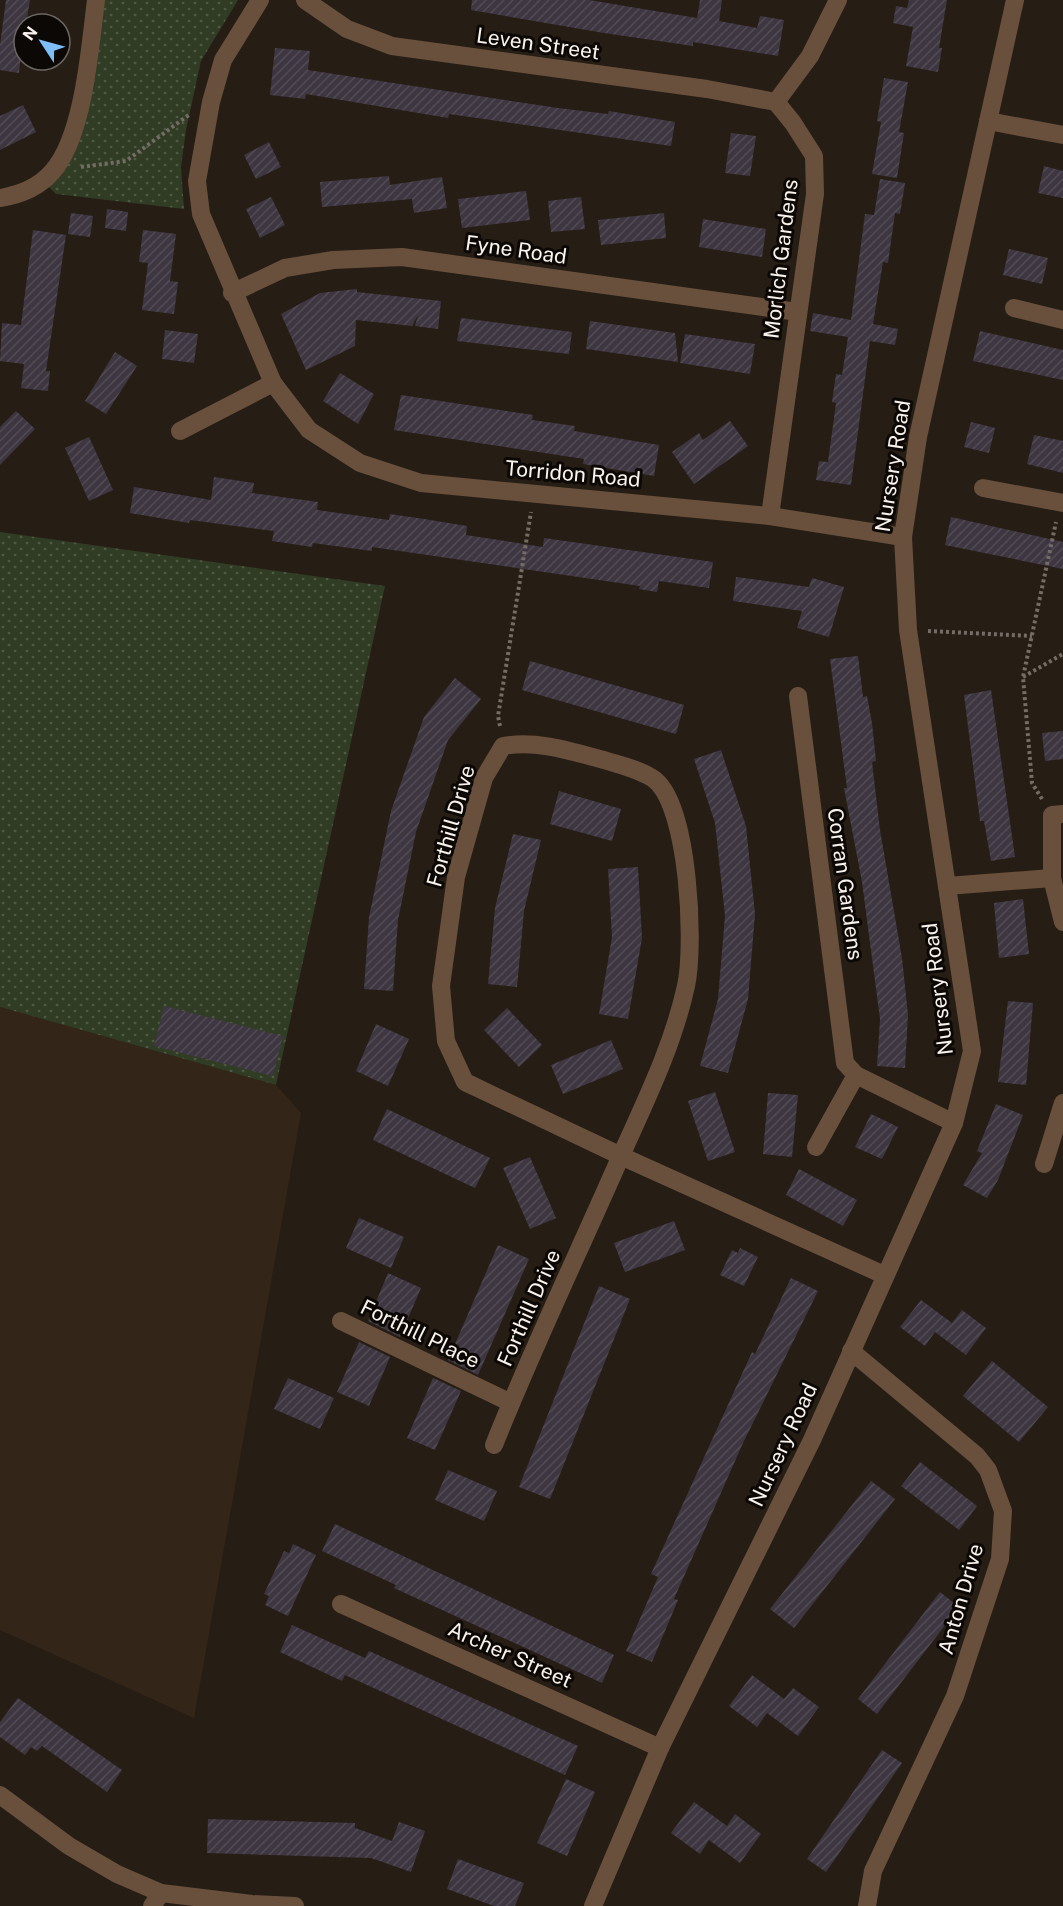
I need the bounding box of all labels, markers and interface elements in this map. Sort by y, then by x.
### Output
north arrow [12,12,72,72]
street label: Leven Street [475,22,601,65]
text: N [19,23,42,44]
street label: Morlich Gardens [758,178,803,340]
street label: Fyne Road [464,230,568,269]
street label: Nursery Road [870,398,915,534]
street label: Torridon Road [504,455,642,492]
street label: Forthill Drive [421,762,480,890]
street label: Corran Gardens [822,806,869,962]
street label: Nursery Road [917,921,958,1057]
street label: Forthill Drive [492,1245,565,1370]
street label: Forthill Place [357,1294,484,1373]
street label: Nursery Road [743,1379,822,1510]
street label: Anton Drive [933,1541,988,1657]
street label: Archer Street [444,1616,576,1693]

